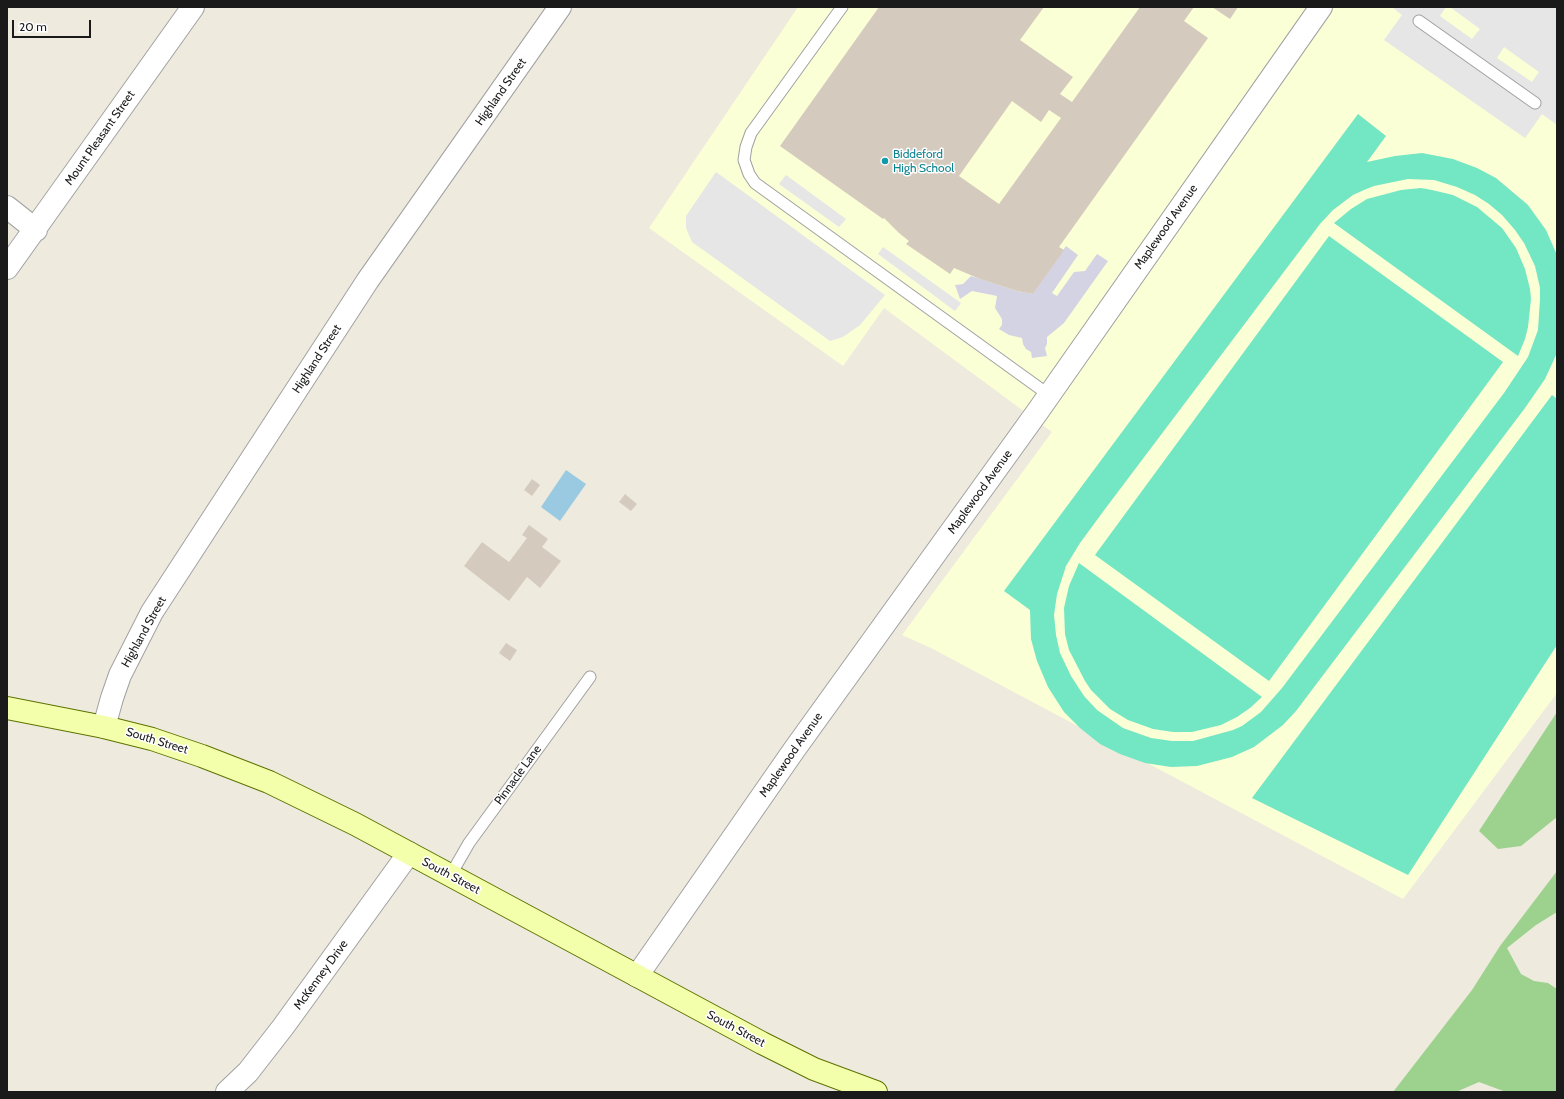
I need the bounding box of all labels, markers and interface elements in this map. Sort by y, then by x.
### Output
scale bar [14,12,93,38]
text: 20 m [19,19,47,34]
street label: Highland Street [472,56,530,128]
street label: Mount Pleasant Street [62,88,138,188]
place label: Biddeford High School [893,147,954,175]
marker: Biddeford High School [880,156,890,166]
street label: Maplewood Avenue [1131,182,1201,272]
street label: Highland Street [289,322,345,396]
street label: Maplewood Avenue [945,447,1015,537]
street label: Highland Street [119,594,169,670]
street label: Maplewood Avenue [756,710,826,800]
street label: South Street [124,725,190,757]
street label: Pinnacle Lane [492,742,544,808]
street label: South Street [419,855,483,897]
street label: McKenney Drive [291,937,351,1013]
street label: South Street [704,1008,768,1050]

